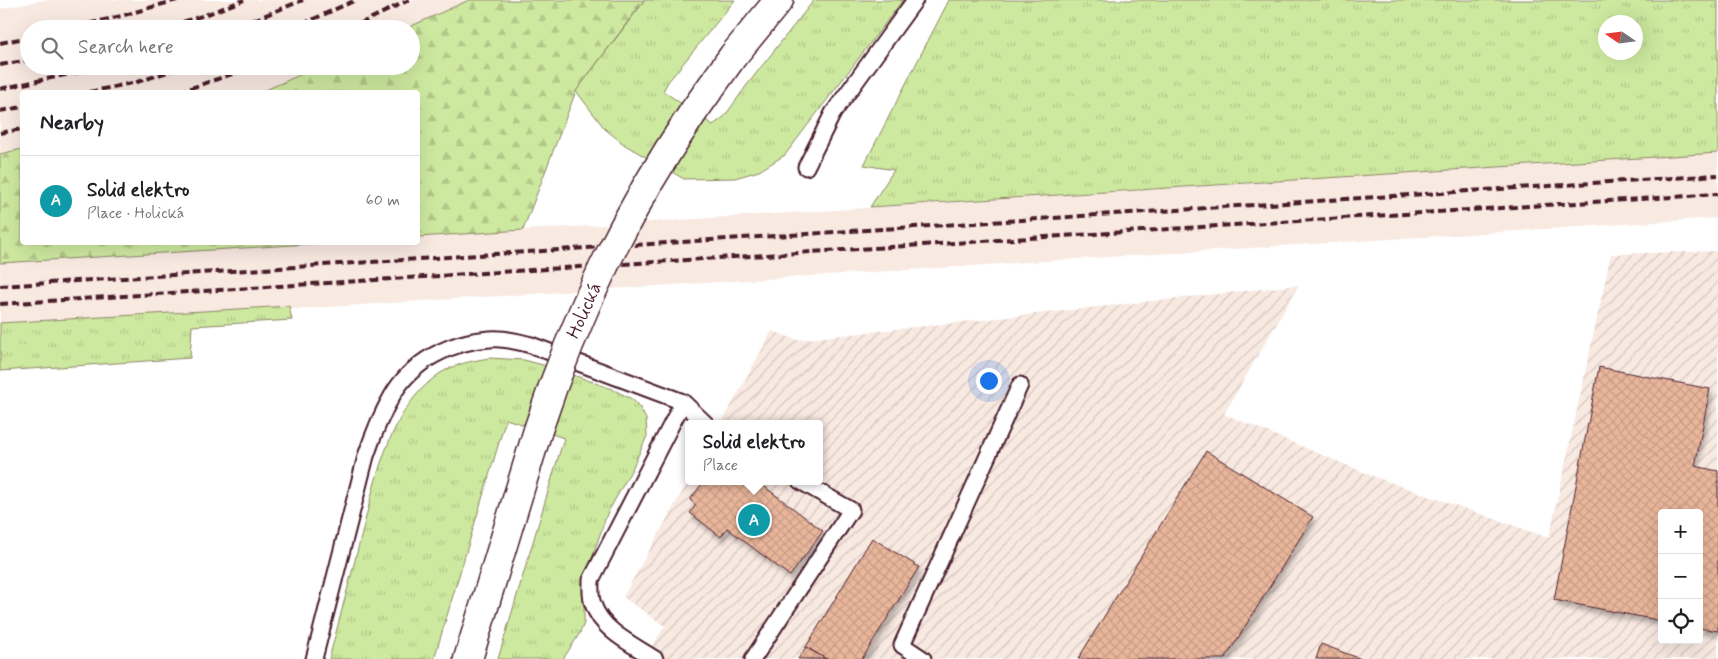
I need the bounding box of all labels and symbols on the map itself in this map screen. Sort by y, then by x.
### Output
north arrow [1598,15,1643,60]
street label: Holická [561,279,608,343]
your location [976,368,1002,394]
pin: A [738,501,770,539]

